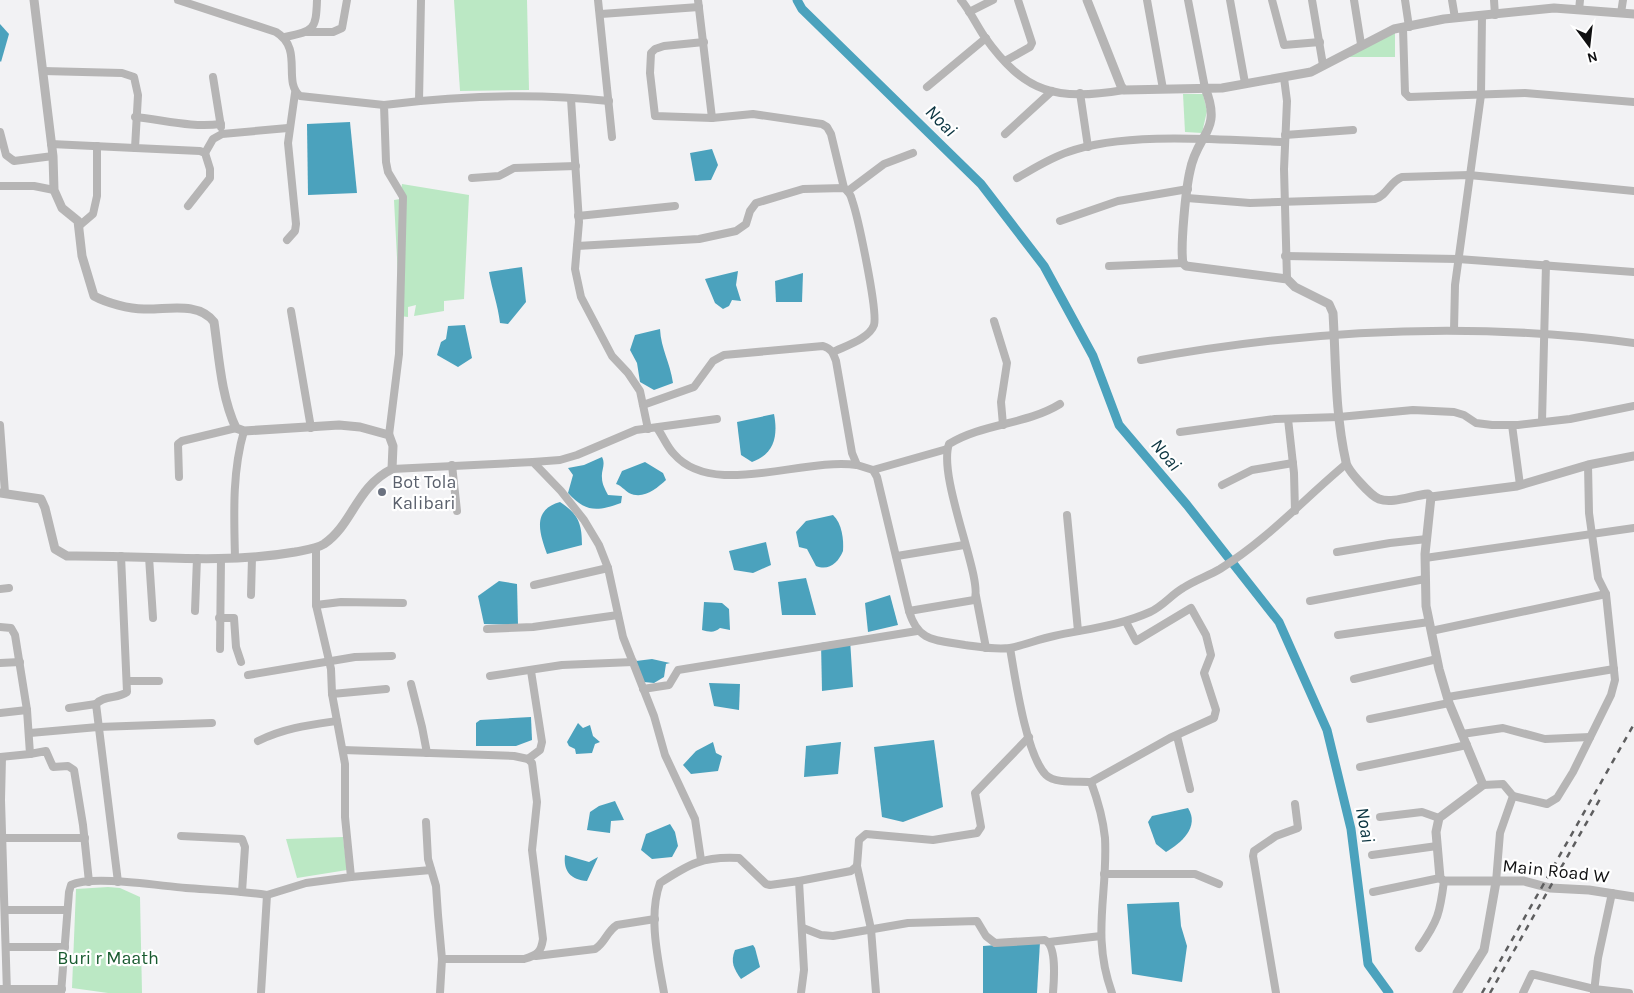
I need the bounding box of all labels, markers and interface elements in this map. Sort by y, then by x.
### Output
north arrow [1564,20,1614,70]
text: N [1585,48,1599,67]
water label: Noai [921,101,961,141]
water label: Noai [1146,434,1186,476]
place label: Bot Tola Kalibari [392,471,456,514]
marker: Bot Tola Kalibari [376,486,388,498]
water label: Noai [1351,805,1379,845]
street label: Main Road W [1501,854,1611,888]
park label: Buri r Maath [57,947,159,969]

